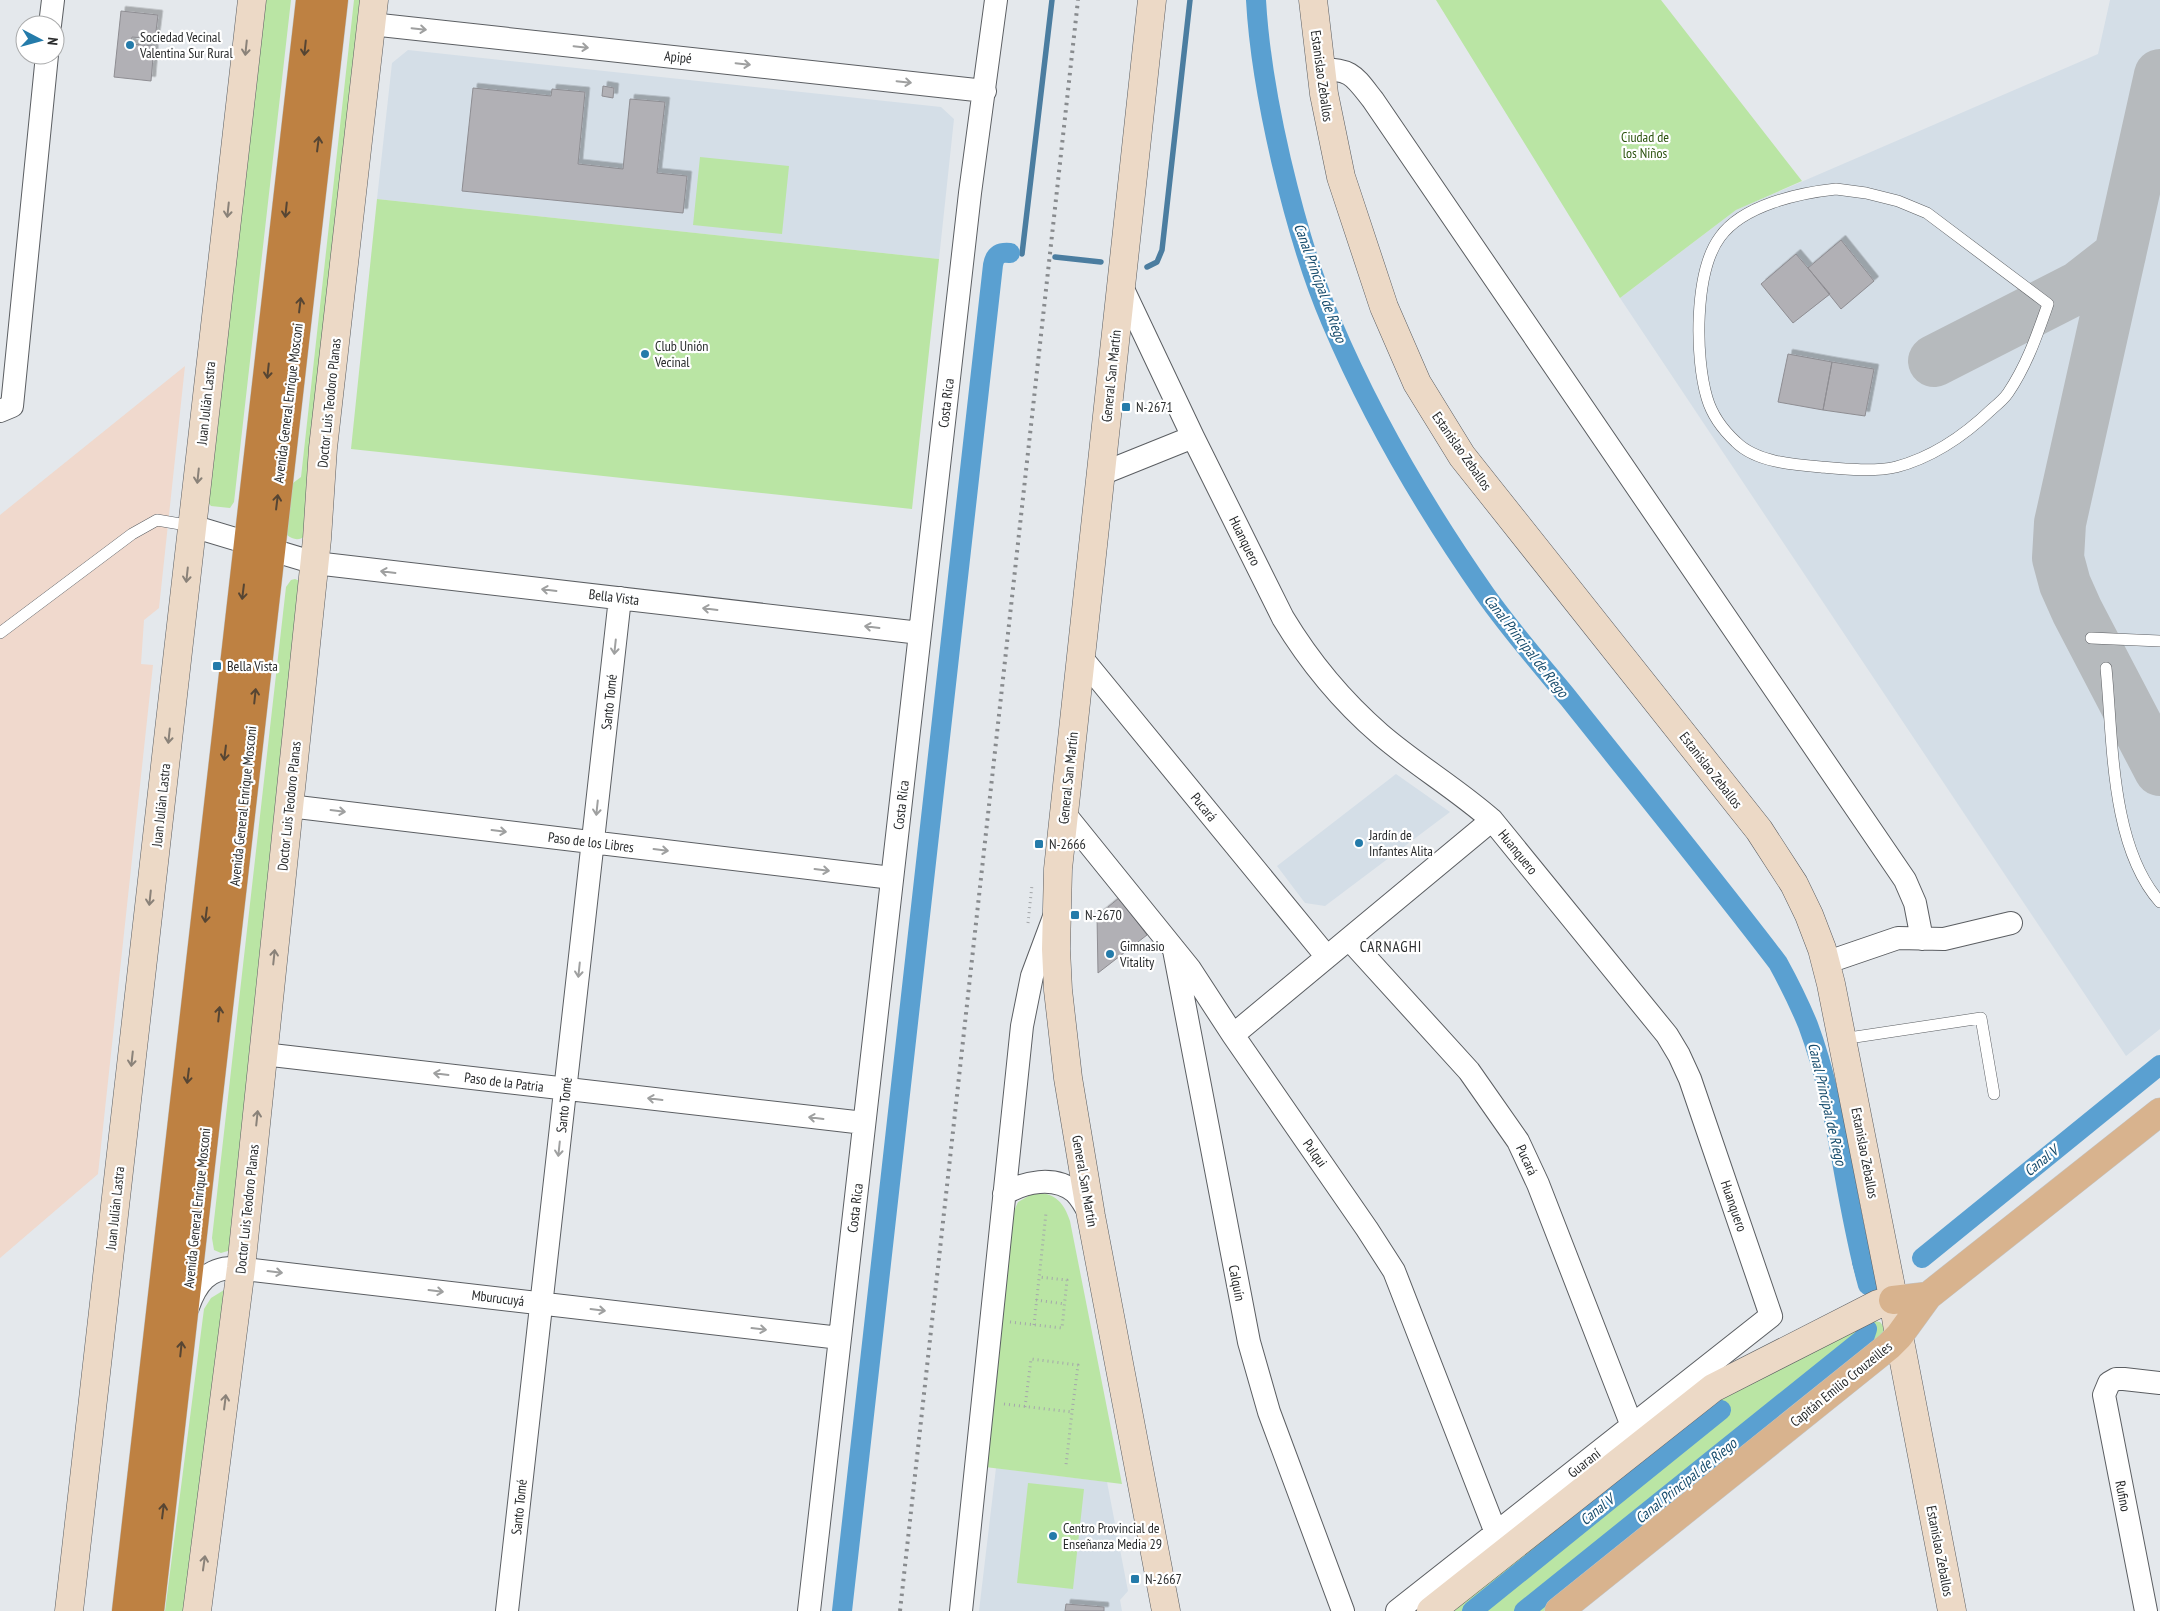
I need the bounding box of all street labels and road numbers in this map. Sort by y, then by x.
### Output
street label: Estanislao Zeballos [1307,29,1337,123]
street label: Apipé [663,47,693,67]
street label: Avenida General Enrique Mosconi [269,322,307,484]
street label: General San Martín [1097,329,1125,423]
street label: Doctor Luis Teodoro Planas [313,337,345,469]
street label: Juan Julián Lastra [193,360,219,447]
street label: Costa Rica [934,377,958,429]
street label: Estanislao Zeballos [1428,408,1496,494]
street label: Huanquero [1225,513,1265,569]
street label: Bella Vista [588,585,640,609]
street label: Santo Tomé [597,673,621,731]
street label: Avenida General Enrique Mosconi [226,725,260,887]
street label: Estanislao Zeballos [1676,728,1747,812]
street label: General San Martín [1054,731,1082,825]
street label: Doctor Luis Teodoro Planas [273,740,305,872]
street label: Juan Julián Lastra [148,762,174,849]
street label: Costa Rica [889,779,913,831]
street label: Pucará [1187,789,1221,825]
street label: Huanquero [1494,826,1542,878]
street label: Paso de los Libres [547,828,635,856]
street label: Paso de la Patria [463,1068,545,1096]
street label: Santo Tomé [552,1076,576,1134]
street label: Estanislao Zeballos [1847,1106,1883,1200]
street label: Avenida General Enrique Mosconi [180,1127,214,1289]
street label: General San Martín [1068,1134,1102,1228]
street label: Pulqui [1299,1135,1331,1171]
street label: Pucará [1512,1142,1542,1178]
street label: Doctor Luis Teodoro Planas [231,1143,263,1275]
street label: Juan Julián Lastra [102,1165,128,1252]
street label: Huanquero [1717,1178,1751,1234]
street label: Costa Rica [843,1182,867,1234]
street label: Calquín [1225,1263,1249,1303]
street label: Mburucuyá [471,1286,525,1310]
street label: Capitán Emilio Crouzeilles [1786,1337,1896,1431]
street label: Guaraní [1564,1444,1604,1482]
street label: Santo Tomé [507,1478,531,1536]
street label: Rufino [2111,1479,2135,1513]
street label: Estanislao Zeballos [1922,1504,1958,1598]

